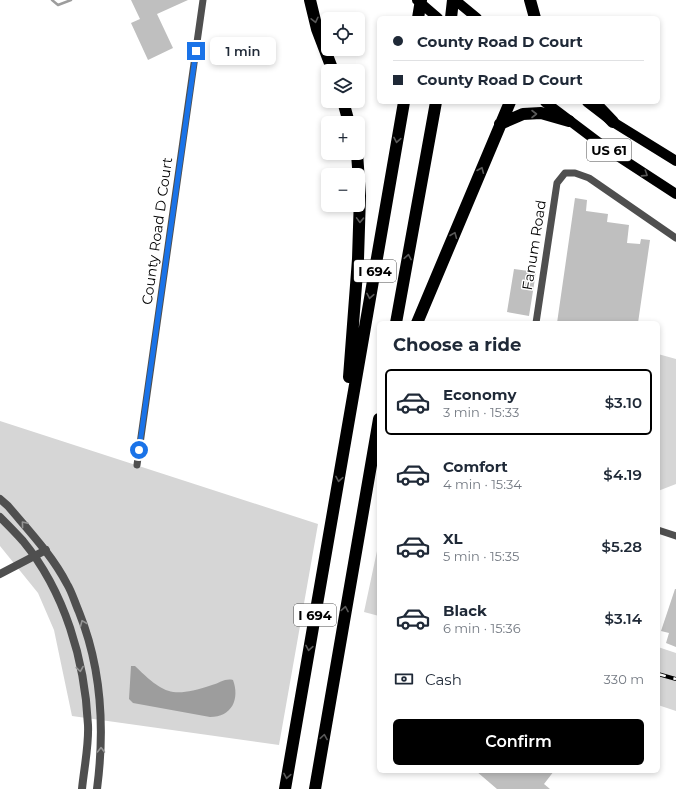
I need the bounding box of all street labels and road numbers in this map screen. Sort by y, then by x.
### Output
road number: US 61 [587,139,631,161]
street label: County Road D Court [138,156,176,306]
street label: Fanum Road [518,199,550,291]
road number: I 694 [354,260,396,282]
road number: I 694 [294,604,336,626]

